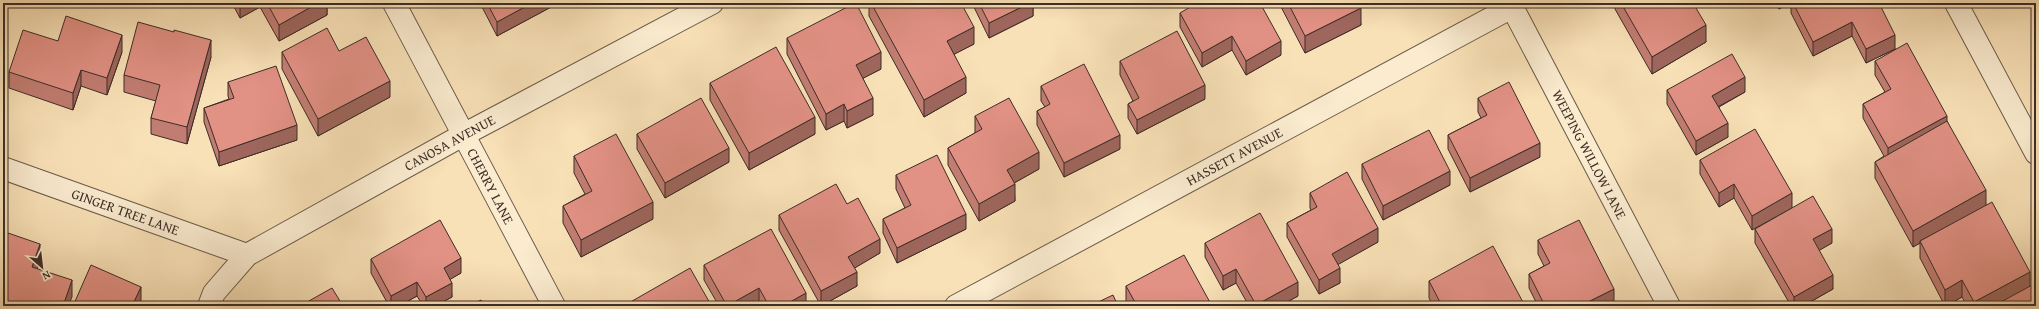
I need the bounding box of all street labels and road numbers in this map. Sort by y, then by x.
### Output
street label: WEEPING WILLOW LANE [1547,86,1632,223]
street label: CANOSA AVENUE [401,110,499,176]
street label: HASSETT AVENUE [1183,122,1286,190]
street label: CHERRY LANE [462,145,519,228]
street label: GINGER TREE LANE [69,183,182,240]

